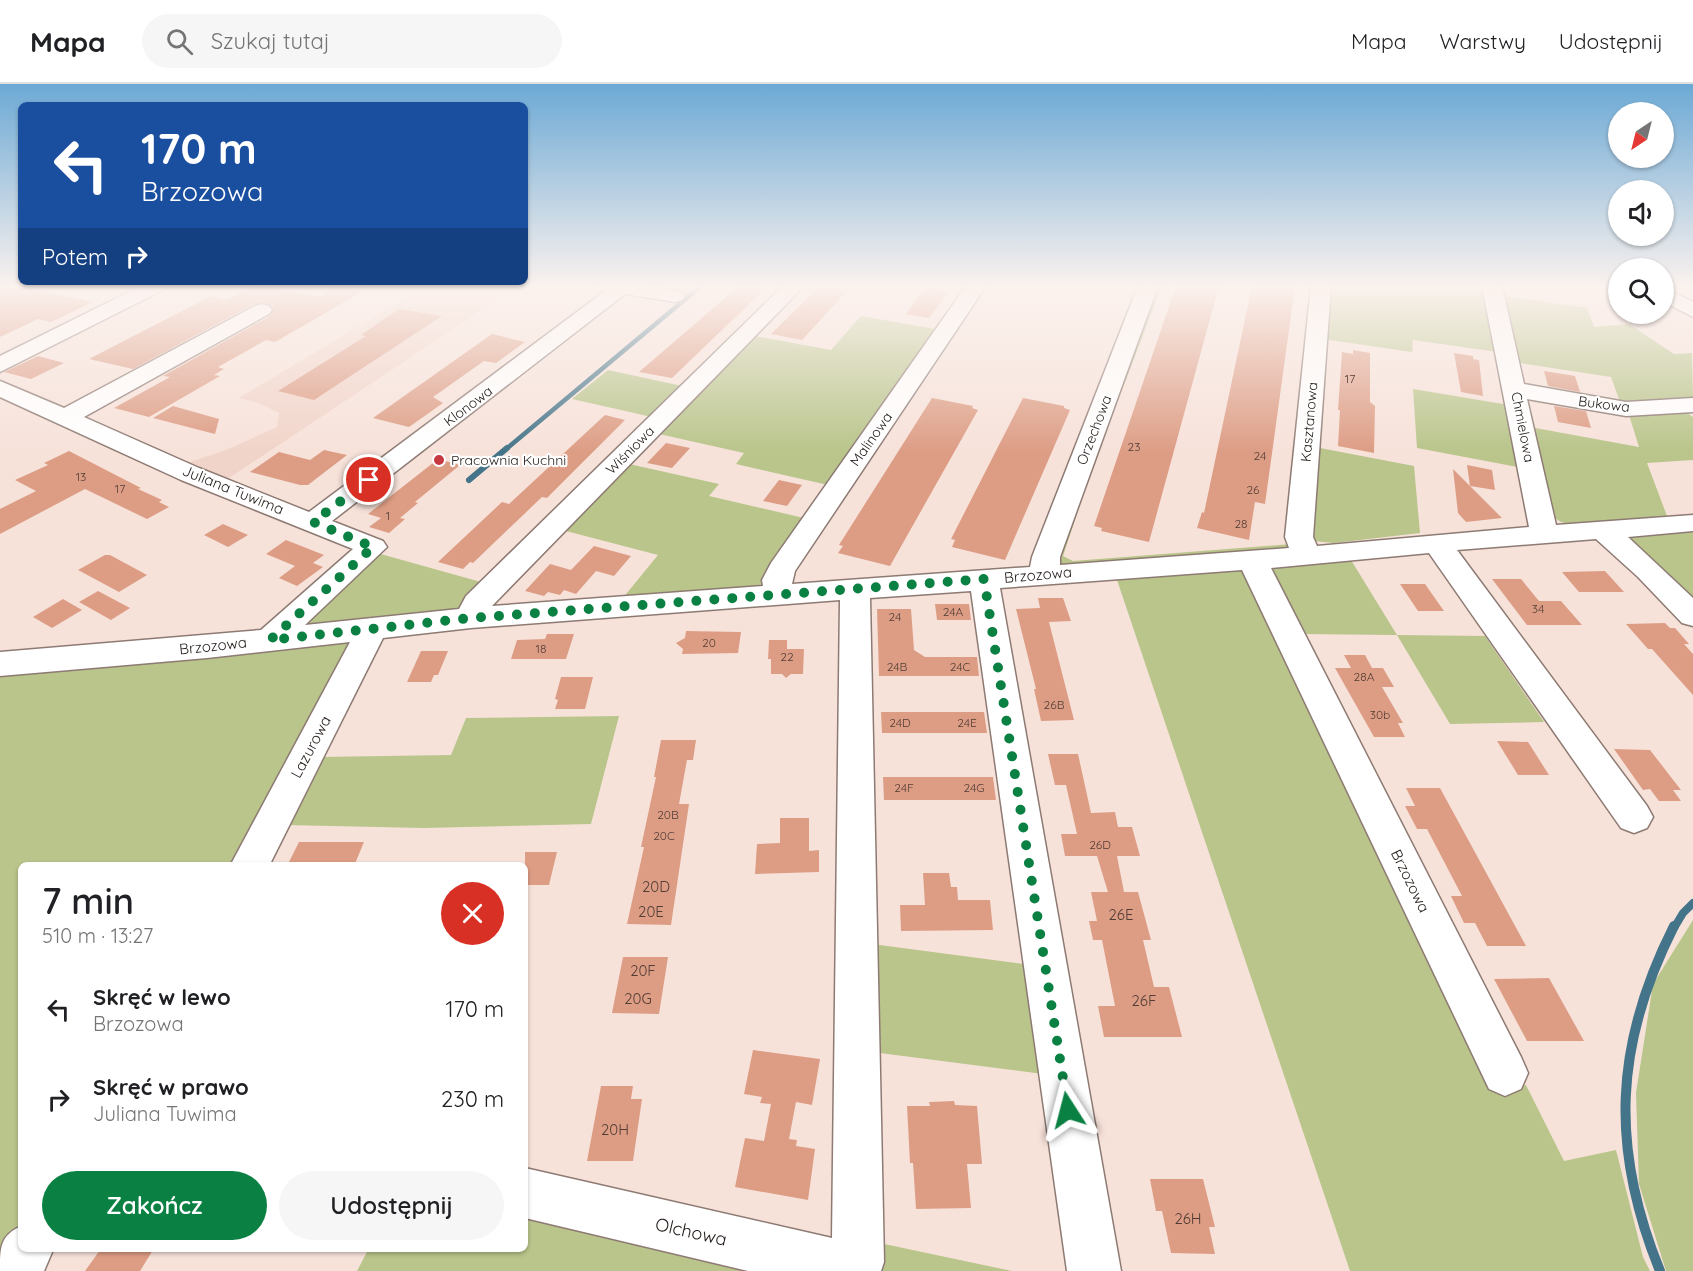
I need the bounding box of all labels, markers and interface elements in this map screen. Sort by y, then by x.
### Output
search box [142,14,562,68]
text: Mapa [30,24,106,59]
icon: search [163,25,196,58]
text: Szukaj tutaj [211,27,330,55]
text: Mapa [1351,28,1406,54]
text: Warstwy [1439,28,1526,54]
text: Udostępnij [1559,28,1663,54]
north arrow [1608,102,1674,168]
map controls [1608,102,1674,324]
text: 170 m [141,122,257,175]
icon: left [42,126,120,204]
text: Brzozowa [141,174,263,208]
button: sound [1608,180,1674,246]
icon: right [120,240,153,273]
text: Potem [42,243,108,271]
button: search [1608,258,1674,324]
house number: 17 [1345,371,1355,386]
street label: Kasztanowa [1297,381,1321,463]
street label: Klonowa [440,382,496,430]
street label: Chmielowa [1507,390,1539,464]
street label: Bukowa [1577,392,1631,416]
street label: Orzechowa [1072,393,1116,467]
street label: Malinowa [846,408,896,470]
street label: Wiśniowa [602,422,658,478]
house number: 23 [1128,439,1140,454]
house number: 24 [1254,448,1266,463]
place label: Pracownia Kuchni [451,451,566,469]
marker: Pracownia Kuchni [432,453,446,467]
pin [343,454,394,505]
street label: Juliana Tuwima [180,461,287,519]
icon: arrive [352,463,385,496]
house number: 13 [76,469,86,484]
house number: 17 [115,481,125,496]
house number: 26 [1246,482,1260,497]
house number: 1 [386,508,390,523]
house number: 28 [1234,516,1248,531]
street label: Brzozowa [1003,562,1073,587]
house number: 34 [1532,601,1544,616]
house number: 24A [943,604,964,619]
house number: 24 [889,609,901,624]
street label: Brzozowa [178,632,248,659]
house number: 20 [702,635,716,650]
house number: 18 [536,641,546,656]
house number: 22 [780,649,794,664]
house number: 24B [887,659,907,674]
house number: 24C [950,659,970,674]
house number: 28A [1354,669,1375,684]
house number: 26B [1044,697,1065,712]
house number: 30b [1370,707,1390,722]
street label: Lazurowa [286,712,335,781]
house number: 24D [889,715,911,730]
house number: 24E [957,715,977,730]
house number: 24F [894,780,914,795]
house number: 24G [963,780,985,795]
house number: 20B [657,807,679,822]
house number: 20C [653,828,675,843]
house number: 26D [1089,837,1111,852]
street label: Brzozowa [1387,846,1434,916]
house number: 20D [642,877,670,896]
text: 7 min [42,878,134,923]
button: close [441,882,504,945]
house number: 20E [638,902,664,921]
house number: 26E [1109,905,1133,924]
text: 510 m · 13:27 [42,923,153,948]
house number: 20F [630,961,656,980]
text: Skręć w lewo [93,983,231,1011]
house number: 20G [624,989,652,1008]
house number: 26F [1132,991,1156,1010]
icon: left [42,993,75,1026]
text: 170 m [445,995,504,1023]
text: Brzozowa [93,1011,184,1036]
text: Skręć w prawo [93,1073,249,1101]
position arrow [1036,1078,1100,1142]
icon: right [42,1083,75,1116]
text: 230 m [441,1085,504,1113]
text: Juliana Tuwima [93,1101,237,1126]
house number: 20H [601,1120,629,1139]
button: Zakończ [42,1171,267,1240]
button: Udostępnij [279,1171,504,1240]
house number: 26H [1174,1209,1202,1228]
street label: Olchowa [653,1212,729,1251]

